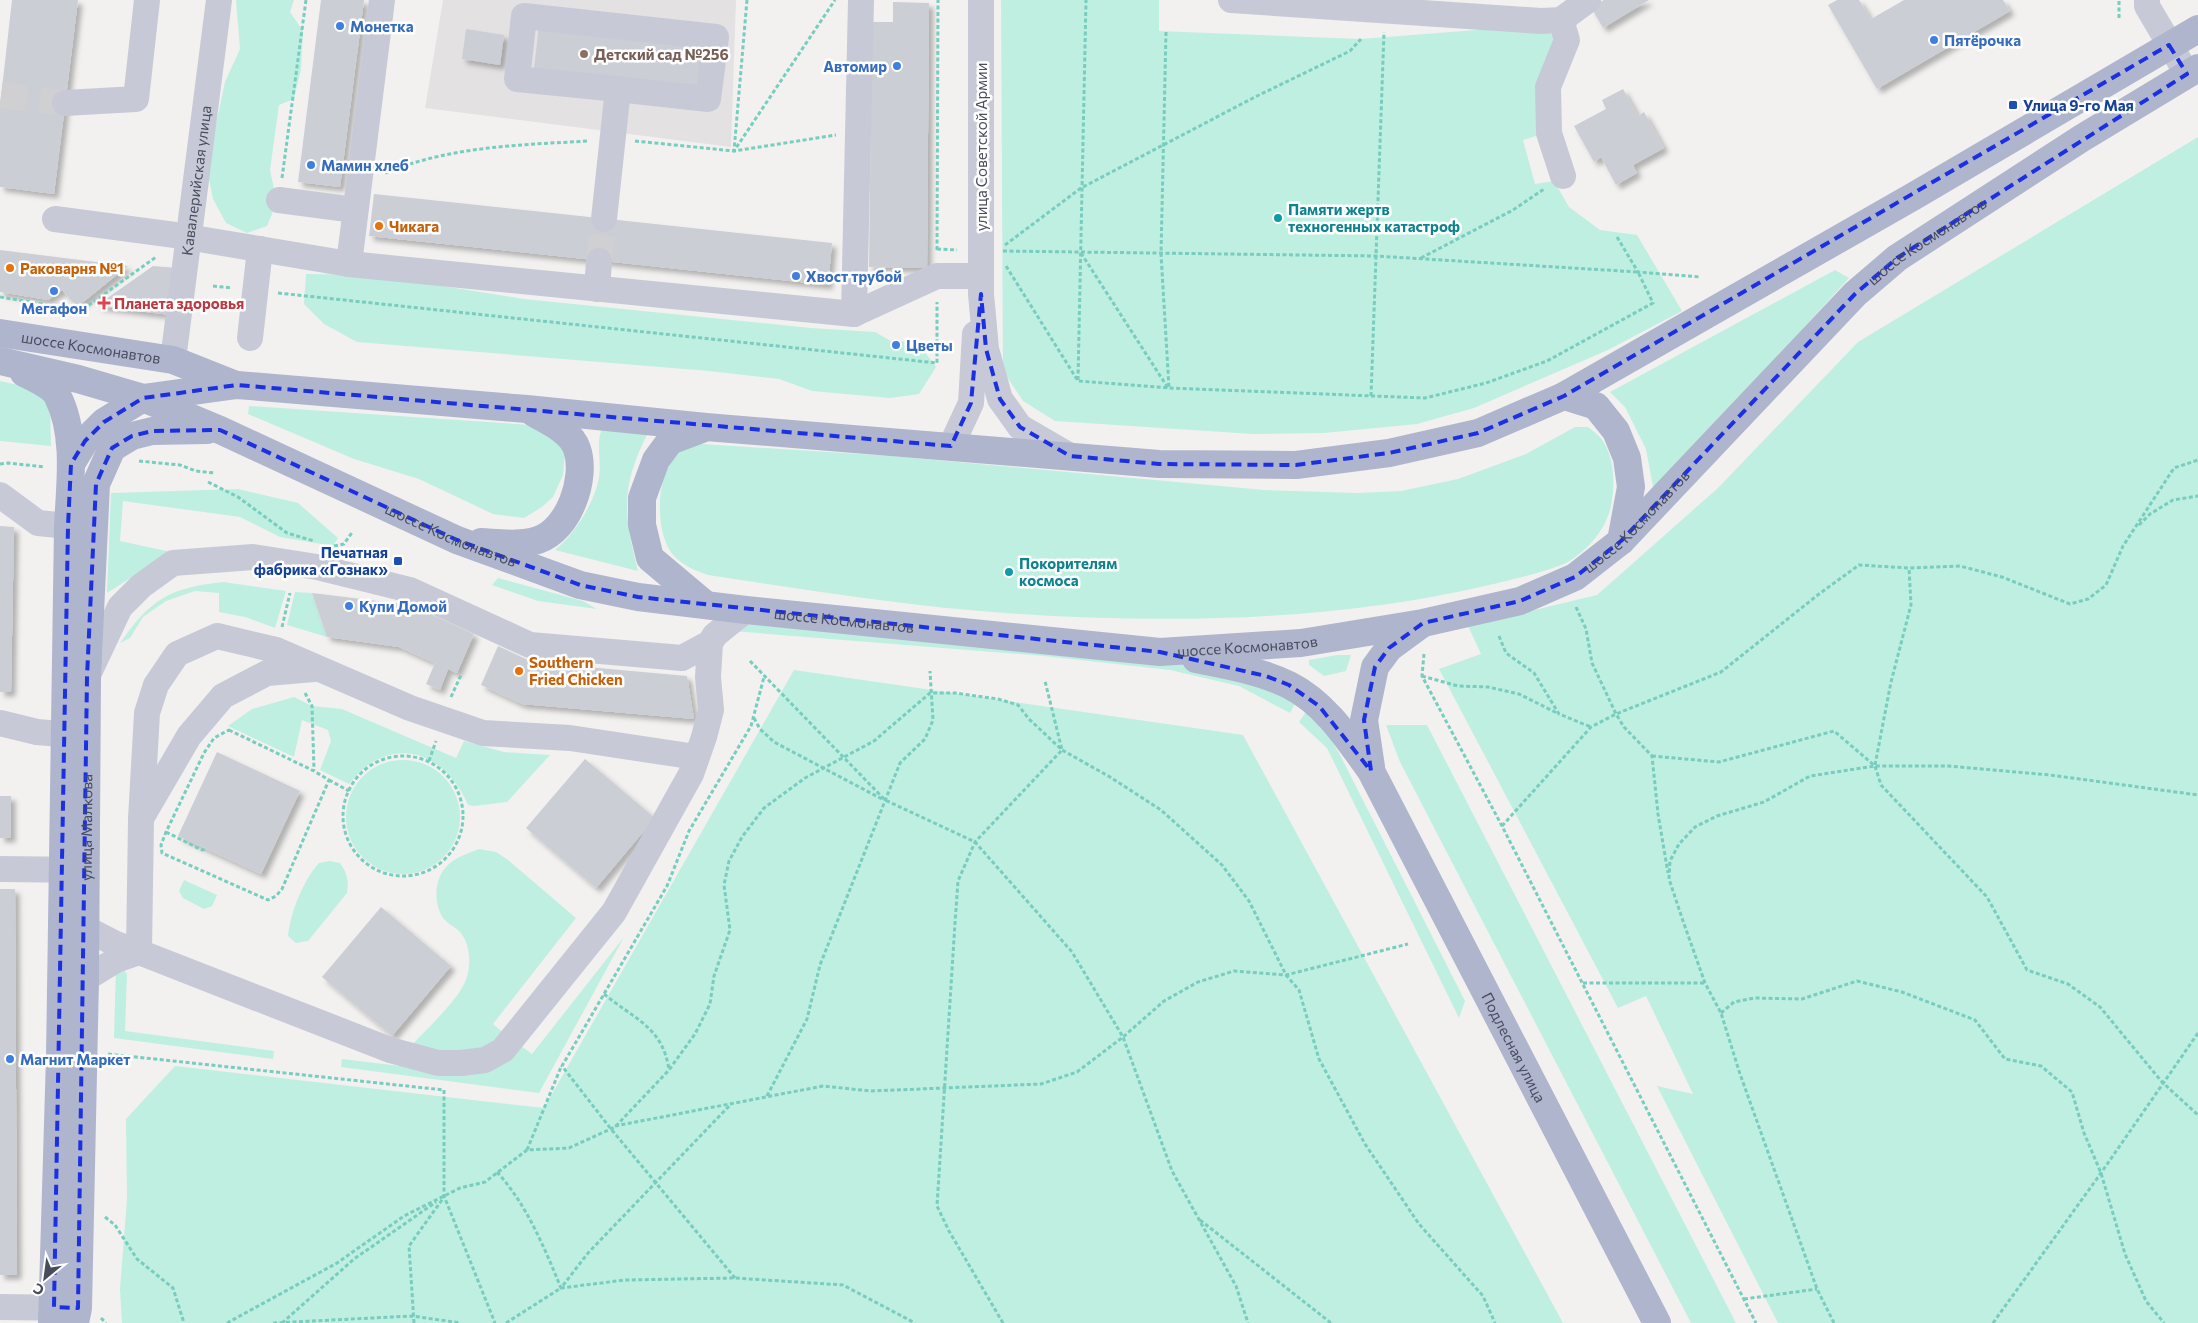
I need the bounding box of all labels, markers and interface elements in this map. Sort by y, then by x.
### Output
place label: Монетка [350,17,414,35]
marker: Монетка [334,20,346,32]
place label: Пятёрочка [1944,31,2021,49]
marker: Пятёрочка [1928,34,1940,46]
place label: Детский сад №256 [594,45,729,63]
marker: Детский сад №256 [578,48,590,60]
place label: Автомир [823,57,887,75]
marker: Автомир [891,60,903,72]
street label: улица Советской Армии [972,63,990,231]
place label: Улица 9-го Мая [2023,96,2134,114]
marker: Улица 9-го Мая [2007,99,2019,111]
street label: Кавалерийская улица [177,104,214,257]
place label: Мамин хлеб [321,156,409,174]
marker: Мамин хлеб [305,159,317,171]
street label: шоссе Космонавтов [1864,194,1990,288]
place label: Памяти жертв техногенных катастроф [1288,200,1460,235]
marker: Памяти жертв техногенных катастроф [1272,212,1284,224]
place label: Чикага [389,217,439,235]
marker: Чикага [373,220,385,232]
place label: Раковарня №1 [20,259,124,277]
marker: Раковарня №1 [4,262,16,274]
place label: Хвост трубой [806,267,902,285]
marker: Хвост трубой [790,270,802,282]
marker: Мегафон [48,285,60,297]
place label: Планета здоровья [114,294,244,312]
marker: Планета здоровья [98,297,110,309]
place label: Мегафон [21,299,87,317]
street label: шоссе Космонавтов [20,327,162,367]
place label: Цветы [906,336,953,354]
marker: Цветы [890,339,902,351]
street label: шоссе Космонавтов [1579,466,1693,576]
street label: шоссе Космонавтов [383,499,519,570]
place label: Печатная фабрика «Гознак» [254,543,388,578]
place label: Покорителям космоса [1019,554,1117,589]
marker: Печатная фабрика «Гознак» [392,555,404,567]
marker: Покорителям космоса [1003,566,1015,578]
place label: Купи Домой [359,597,447,615]
marker: Купи Домой [343,600,355,612]
street label: шоссе Космонавтов [773,604,915,636]
street label: шоссе Космонавтов [1176,631,1319,660]
place label: Southern Fried Chicken [529,653,623,688]
marker: Southern Fried Chicken [513,665,525,677]
street label: улица Малкова [77,774,95,881]
street label: Подлесная улица [1478,989,1550,1105]
place label: Магнит Маркет [20,1050,131,1068]
marker: Магнит Маркет [4,1053,16,1065]
north arrow [20,1253,70,1303]
text: С [30,1280,47,1300]

